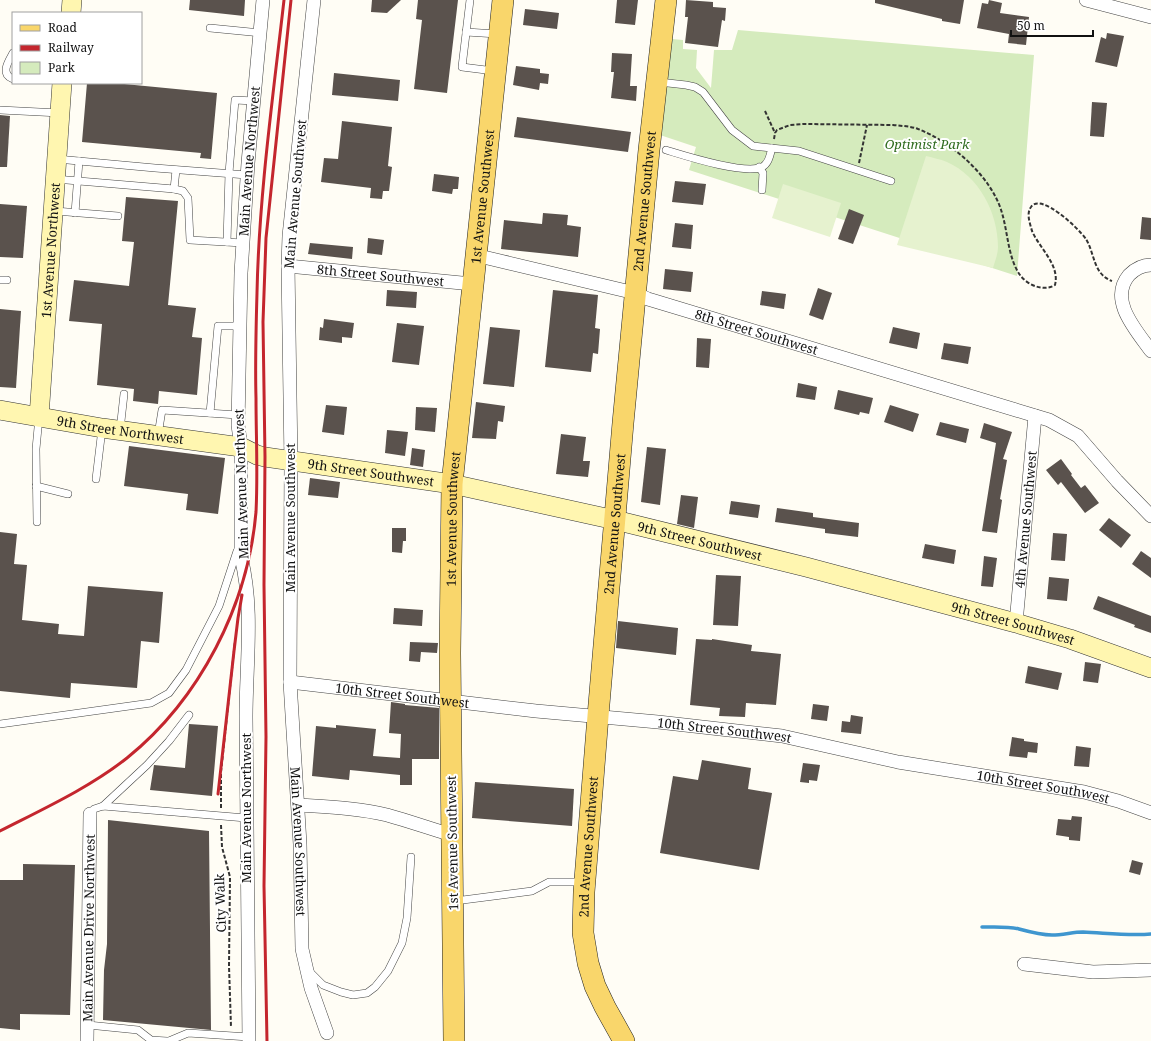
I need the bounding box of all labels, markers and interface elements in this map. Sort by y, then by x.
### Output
legend [12,12,142,84]
scale bar [1011,12,1093,38]
text: 50 m [1017,17,1045,34]
text: Road [48,19,78,36]
text: Railway [48,39,94,56]
text: Park [48,59,76,76]
street label: Main Avenue Northwest [234,85,264,237]
street label: Main Avenue Southwest [280,118,311,269]
street label: 1st Avenue Southwest [466,128,498,265]
street label: 2nd Avenue Southwest [628,130,660,272]
park label: Optimist Park [885,135,970,153]
street label: 1st Avenue Northwest [37,181,64,319]
street label: 8th Street Southwest [316,260,445,290]
street label: 8th Street Southwest [693,305,820,359]
street label: Main Avenue Northwest [229,408,253,559]
street label: 9th Street Northwest [55,411,185,448]
street label: Main Avenue Southwest [281,443,299,593]
street label: 1st Avenue Southwest [442,450,464,587]
street label: 4th Avenue Southwest [1010,450,1041,589]
street label: 2nd Avenue Southwest [599,452,629,595]
street label: 9th Street Southwest [306,454,436,490]
street label: 9th Street Southwest [636,517,764,565]
street label: 9th Street Southwest [949,597,1078,649]
street label: 10th Street Southwest [334,678,471,712]
street label: 10th Street Southwest [656,713,794,747]
street label: Main Avenue Northwest [237,732,255,883]
street label: Main Avenue Southwest [286,766,310,917]
street label: 10th Street Southwest [975,766,1112,807]
street label: 1st Avenue Southwest [442,775,462,911]
street label: 2nd Avenue Southwest [574,775,602,918]
street label: Main Avenue Drive Northwest [78,833,99,1022]
street label: City Walk [210,873,230,933]

